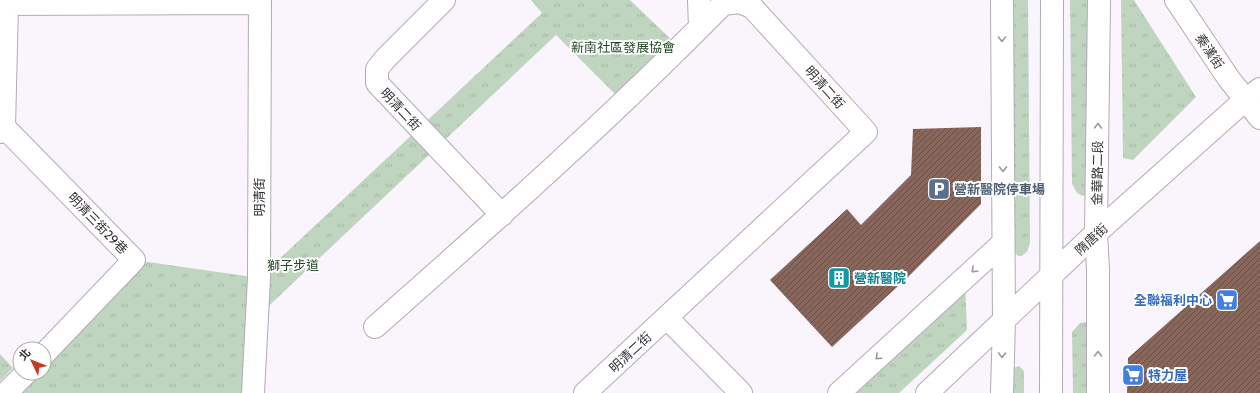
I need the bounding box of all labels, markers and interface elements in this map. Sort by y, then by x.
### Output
street label: 秦漢街 [1192,30,1228,72]
one-way arrow [998,36,1006,42]
park label: 新南社區發展協會 [571,39,675,55]
street label: 明清二街 [802,62,848,112]
street label: 明清二街 [377,85,425,133]
one-way arrow [1094,123,1102,129]
street label: 金華路二段 [1088,140,1106,206]
one-way arrow [999,166,1007,172]
parking icon: 營新醫院停車場 [926,176,952,202]
street label: 明清街 [251,177,267,217]
place label: 營新醫院停車場 [954,181,1045,197]
street label: 明清三街29巷 [65,189,131,257]
street label: 隋唐街 [1071,220,1111,258]
park label: 獅子步道 [267,257,319,273]
building icon: 營新醫院 [826,265,852,291]
one-way arrow [971,265,979,272]
place label: 營新醫院 [854,270,906,286]
supermarket icon: 全聯福利中心 [1214,287,1240,313]
place label: 全聯福利中心 [1134,292,1212,308]
street label: 明清二街 [606,328,654,376]
north arrow [12,341,52,381]
text: 北 [16,345,34,363]
one-way arrow [1094,351,1102,357]
one-way arrow [875,352,883,360]
one-way arrow [998,352,1007,358]
supermarket icon: 特力屋 [1120,362,1146,388]
place label: 特力屋 [1148,367,1187,383]

